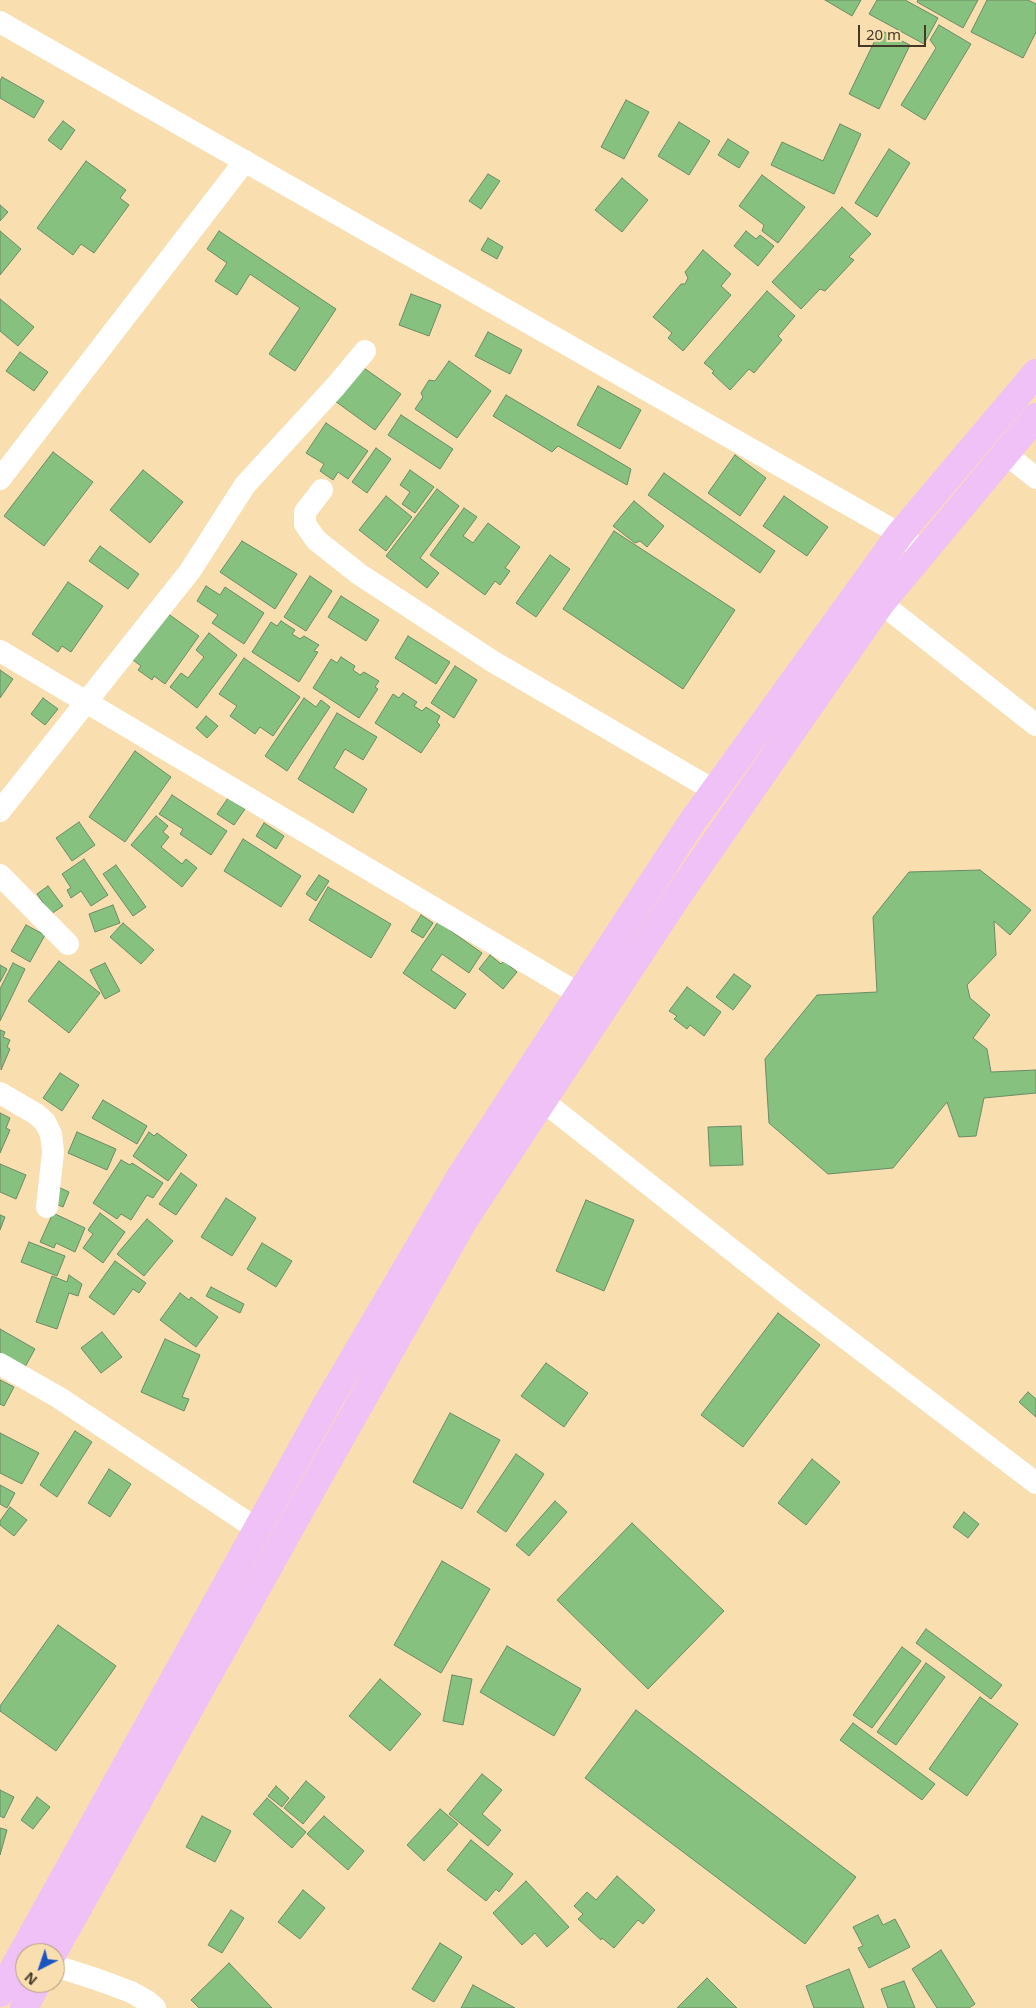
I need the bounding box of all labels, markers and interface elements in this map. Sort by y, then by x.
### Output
scale bar [861,15,928,47]
text: 20 m [866,24,901,44]
north arrow [15,1943,65,1993]
text: N [20,1968,41,1990]

